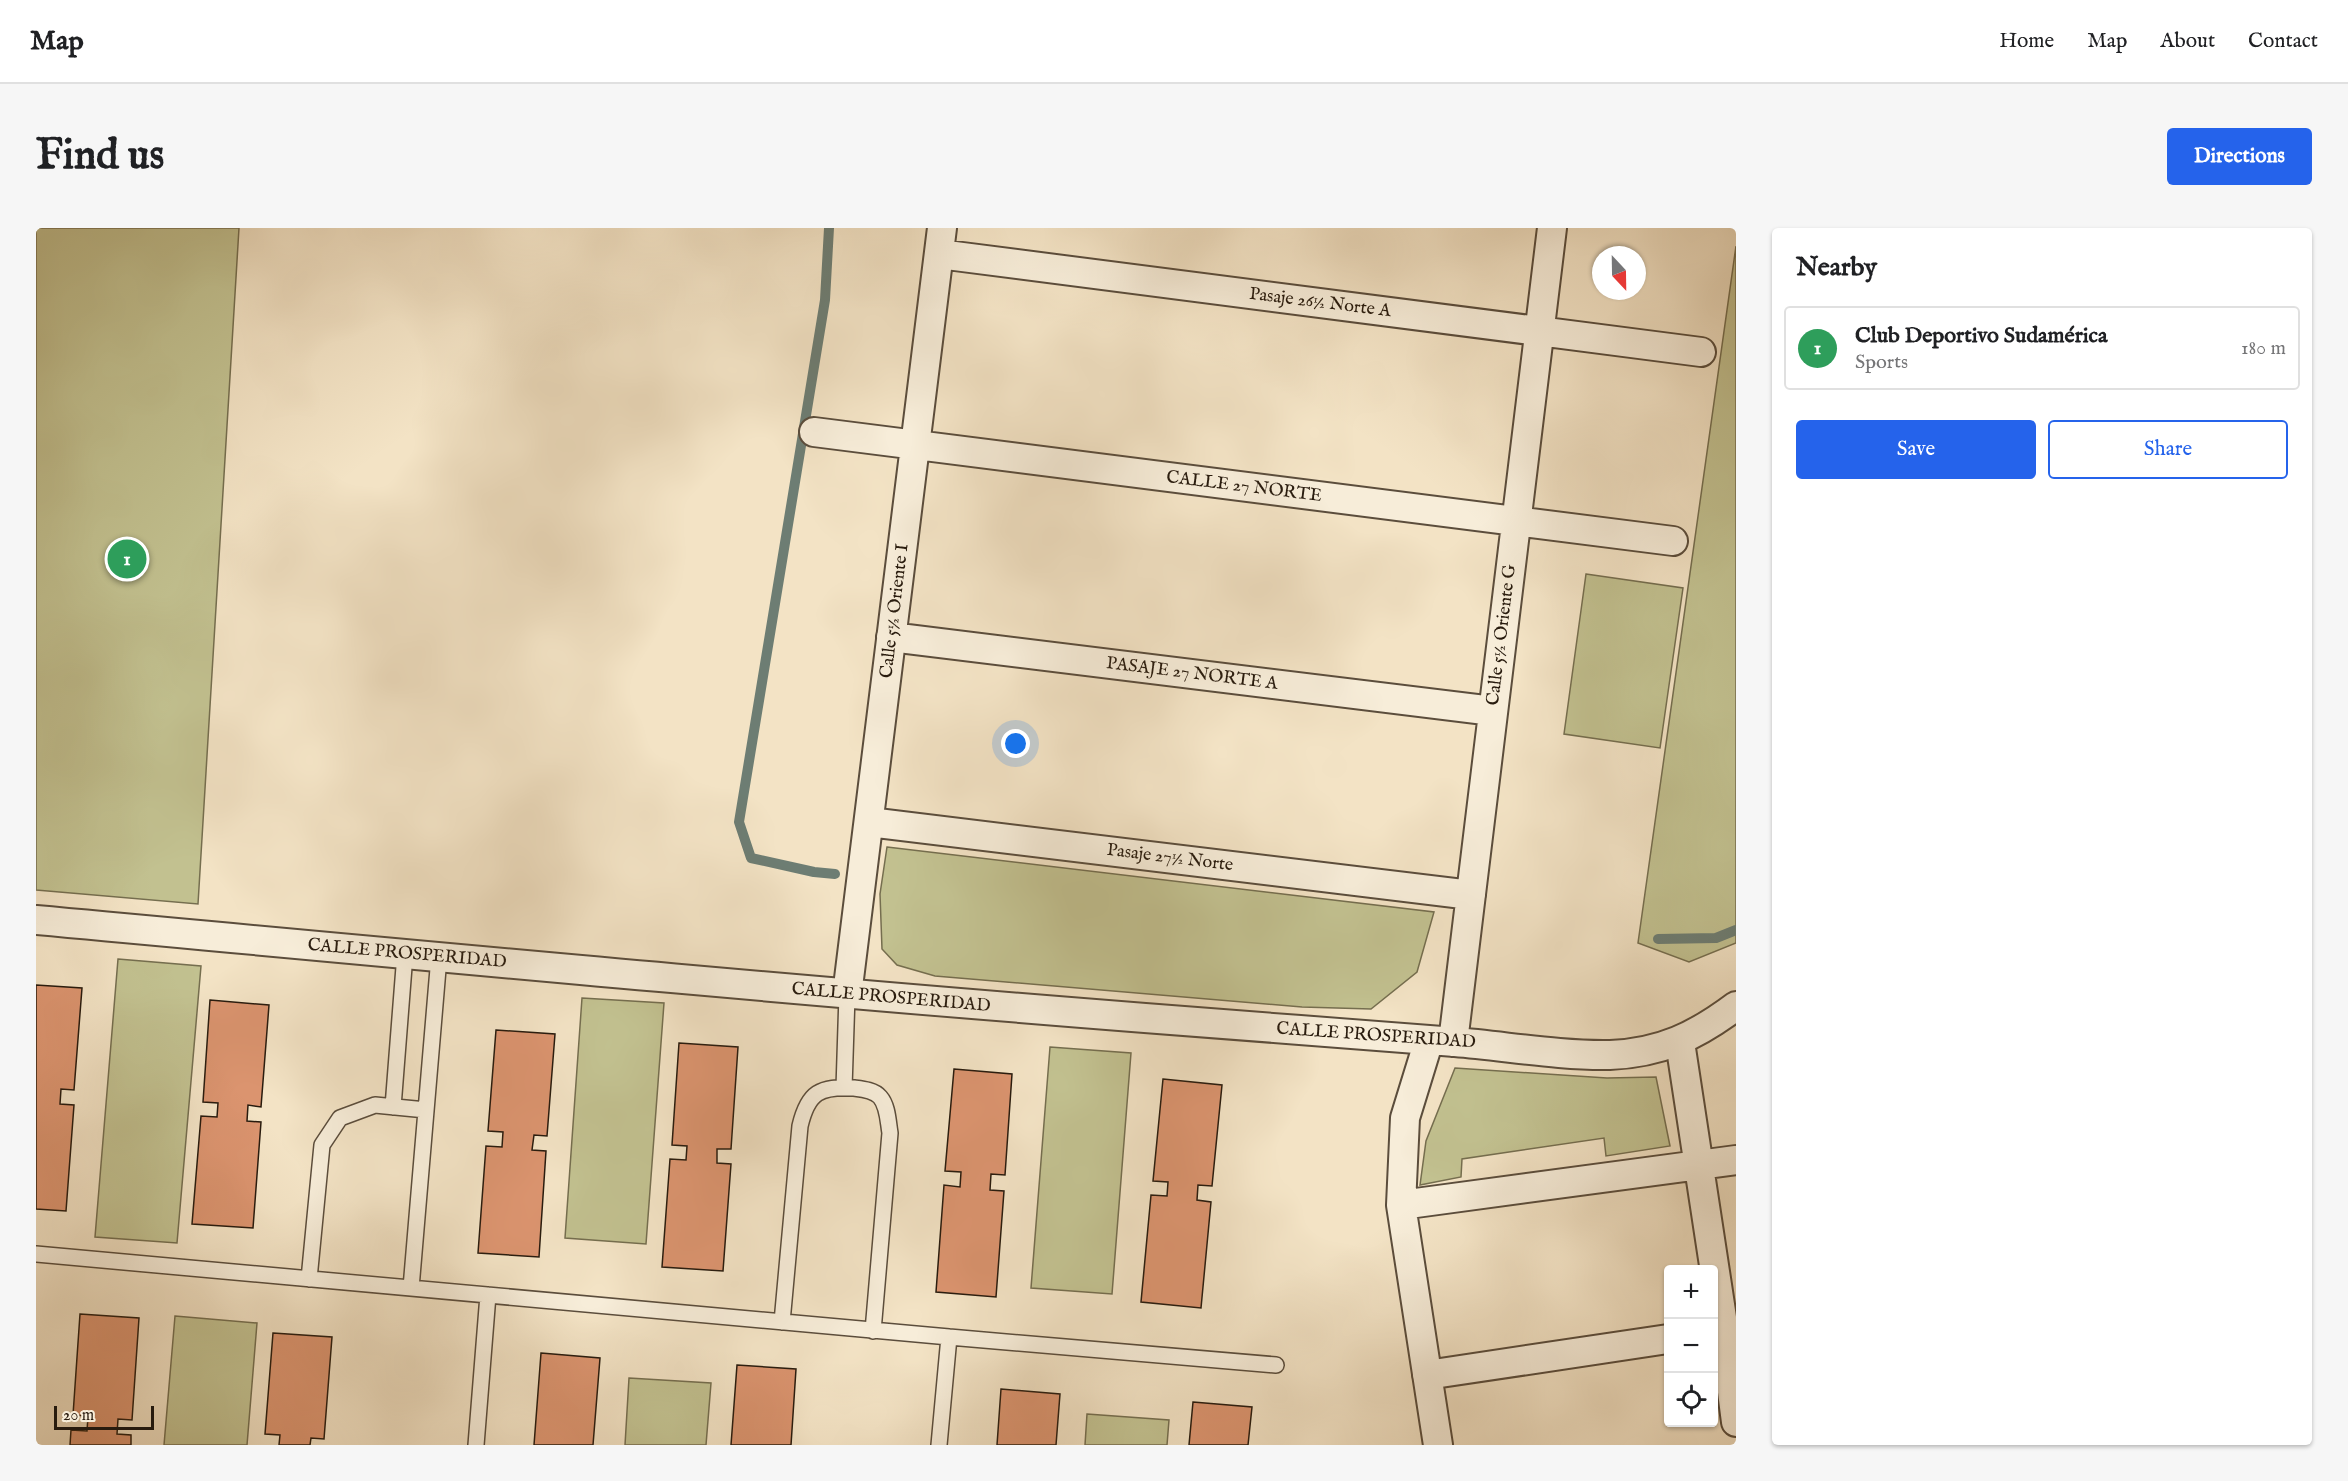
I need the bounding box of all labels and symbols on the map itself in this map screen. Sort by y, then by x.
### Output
north arrow [1592,246,1646,300]
street label: Pasaje 26½ Norte A [1248,283,1393,323]
street label: CALLE 27 NORTE [1165,466,1323,508]
pin: 1 [108,536,146,582]
street label: Calle 5½ Oriente I [875,542,915,680]
street label: Calle 5½ Oriente G [1482,562,1522,707]
street label: PASAJE 27 NORTE A [1105,652,1280,696]
your location [1001,729,1030,758]
street label: Pasaje 27½ Norte [1105,839,1235,877]
street label: CALLE PROSPERIDAD [307,934,507,974]
street label: CALLE PROSPERIDAD [791,978,991,1018]
street label: CALLE PROSPERIDAD [1276,1018,1476,1054]
scale bar [54,1403,154,1430]

